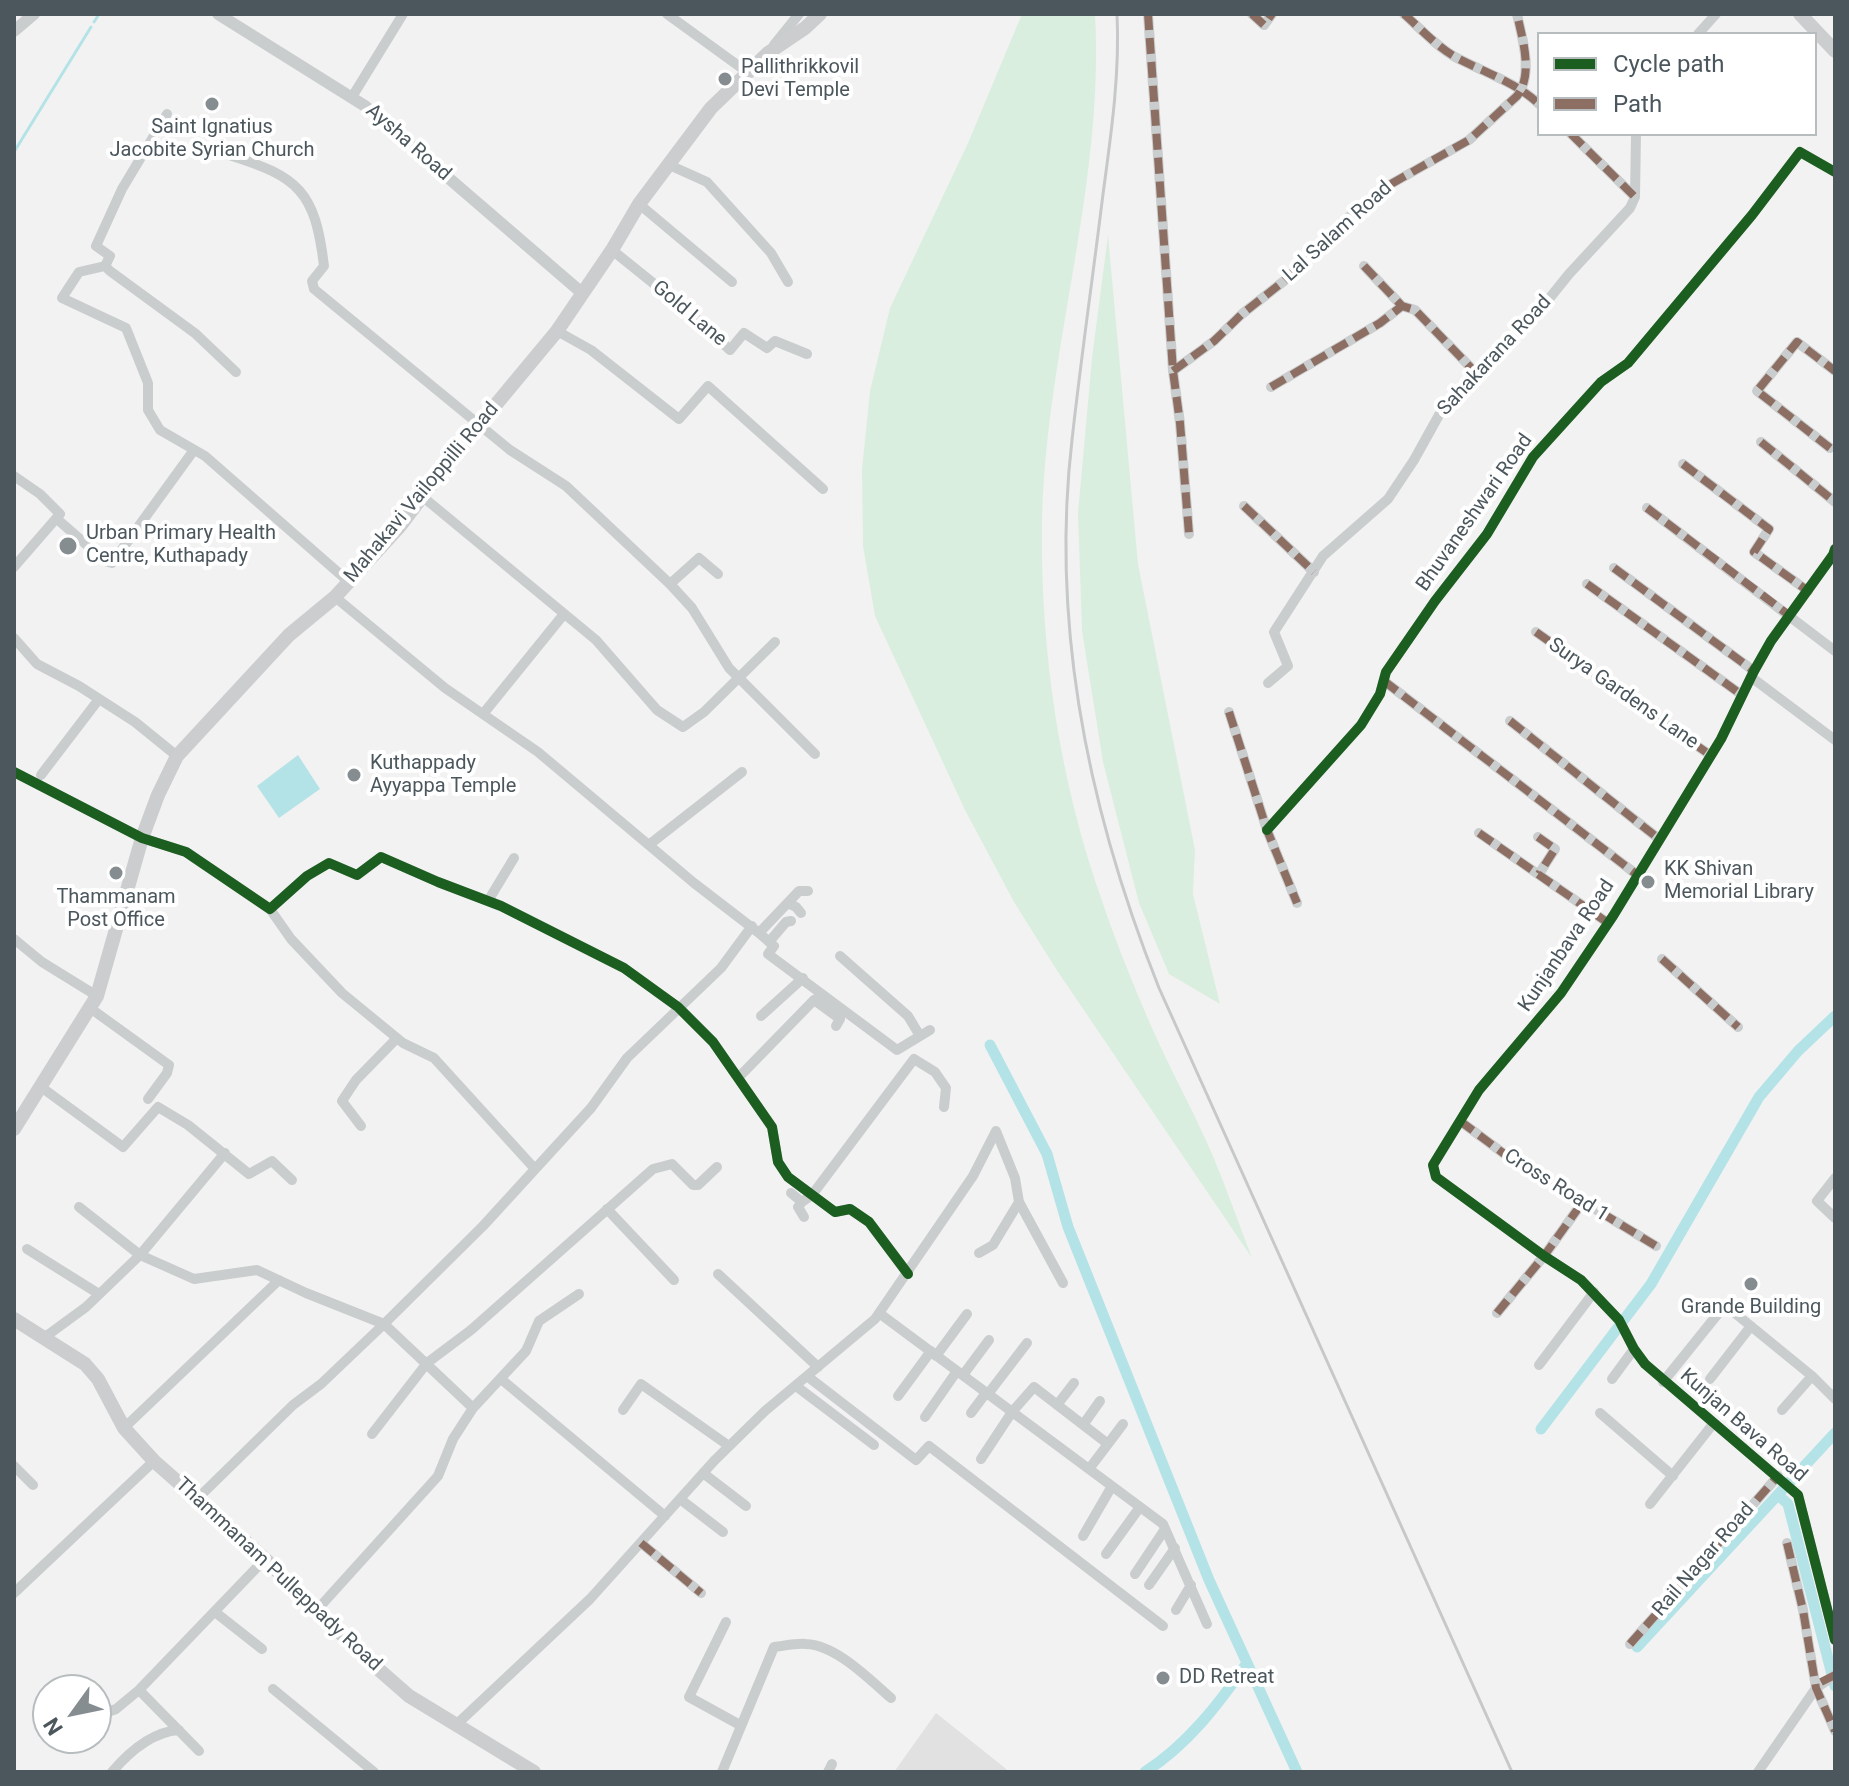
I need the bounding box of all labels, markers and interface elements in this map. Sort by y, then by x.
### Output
legend [1537,32,1817,136]
text: Cycle path [1613,50,1725,78]
place label: Pallithrikkovil Devi Temple [741,56,859,103]
marker: Pallithrikkovil Devi Temple [716,70,734,88]
text: Path [1613,90,1662,118]
marker: Saint Ignatius Jacobite Syrian Church [203,95,221,113]
street label: Aysha Road [360,99,456,187]
place label: Saint Ignatius Jacobite Syrian Church [110,116,314,163]
street label: Lal Salam Road [1279,177,1397,287]
street label: Gold Lane [647,276,731,352]
street label: Sahakarana Road [1433,291,1557,421]
street label: Mahakavi Vailoppilli Road [340,398,504,588]
street label: Bhuvaneshwari Road [1412,430,1538,596]
place label: Urban Primary Health Centre, Kuthapady [86,522,276,569]
marker: Urban Primary Health Centre, Kuthapady [57,535,79,557]
street label: Surya Gardens Lane [1543,633,1703,755]
place label: Kuthappady Ayyappa Temple [370,752,516,799]
marker: Kuthappady Ayyappa Temple [345,766,363,784]
place label: KK Shivan Memorial Library [1664,858,1814,905]
marker: Thammanam Post Office [107,864,125,882]
marker: KK Shivan Memorial Library [1639,873,1657,891]
street label: Kunjanbava Road [1514,875,1620,1017]
place label: Thammanam Post Office [56,886,176,933]
street label: Cross Road 1 [1499,1144,1613,1228]
marker: Grande Building [1742,1275,1760,1293]
place label: Grande Building [1681,1296,1821,1320]
street label: Kunjan Bava Road [1675,1364,1811,1488]
street label: Thammanam Pulleppady Road [170,1473,386,1677]
street label: Rail Nagar Road [1648,1498,1760,1622]
place label: DD Retreat [1179,1666,1274,1690]
marker: DD Retreat [1154,1669,1172,1687]
north arrow [32,1674,112,1754]
text: N [38,1713,68,1740]

